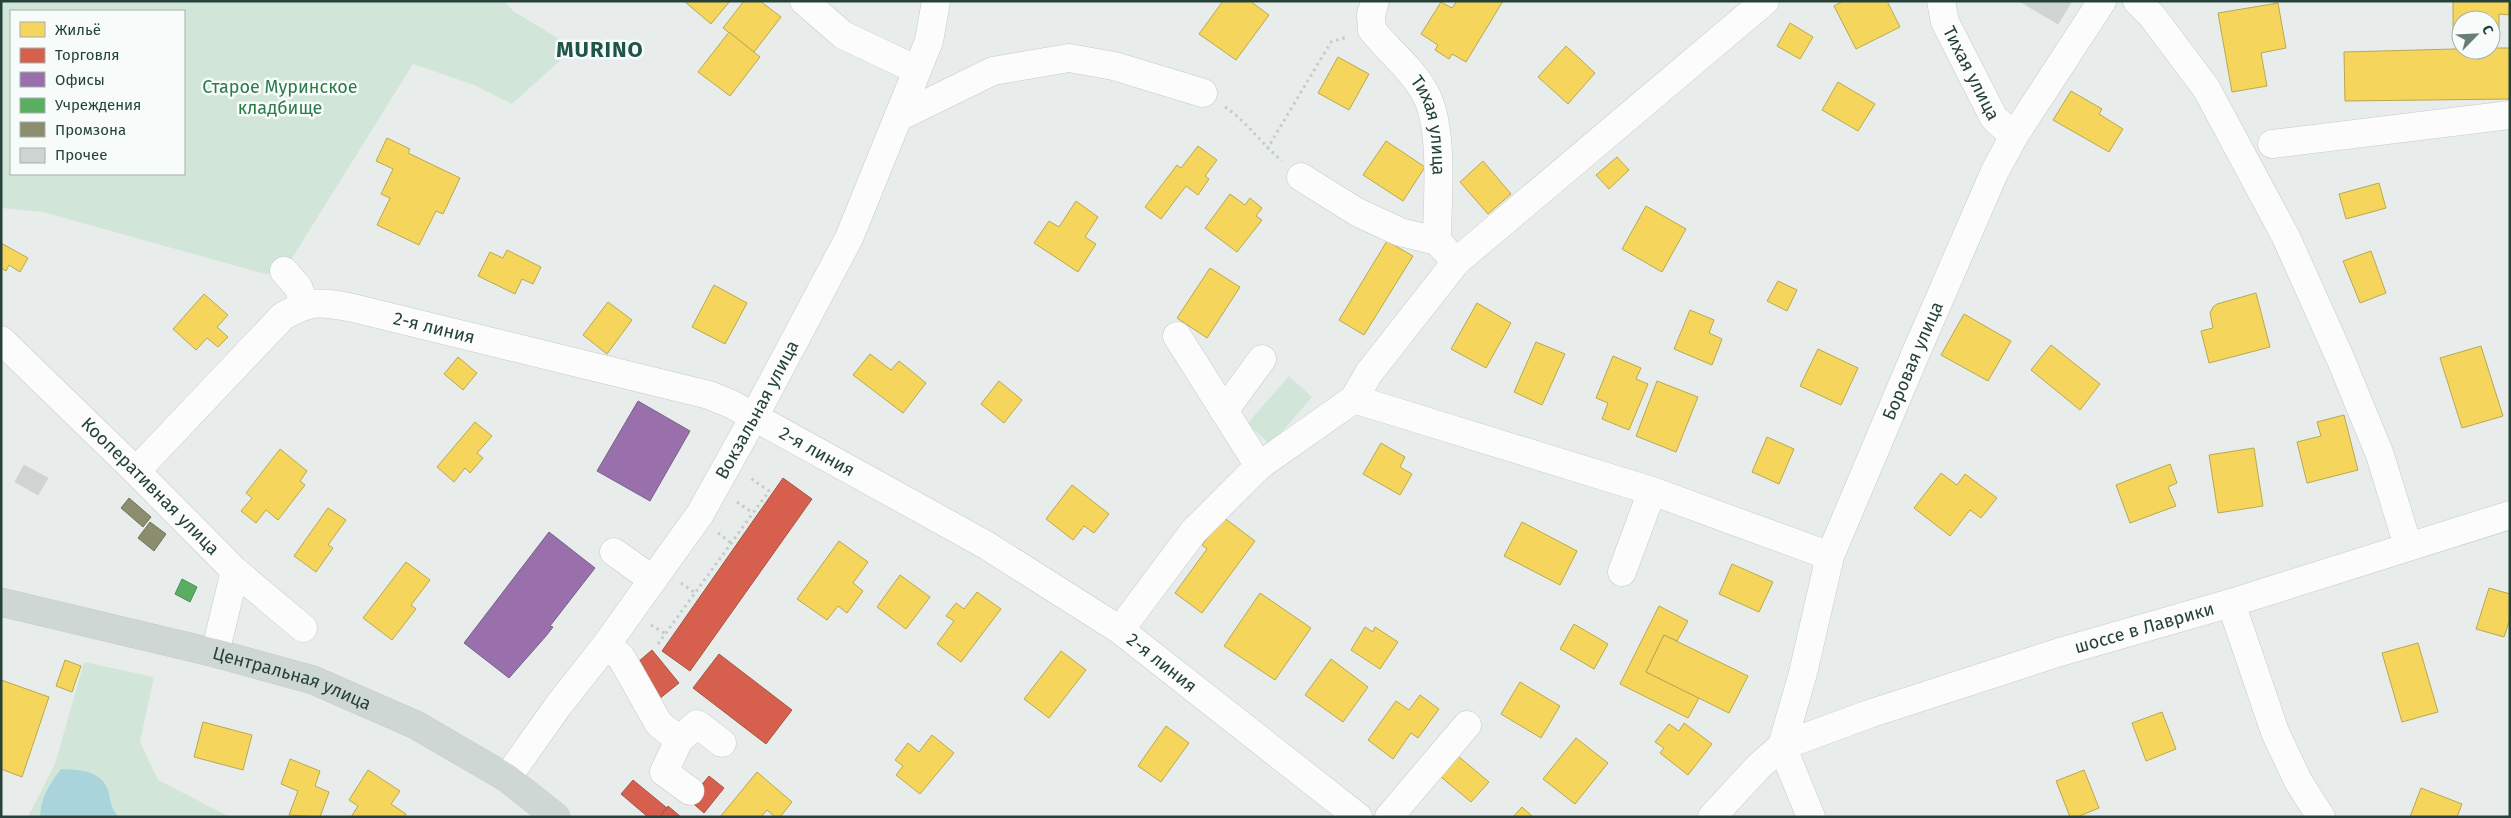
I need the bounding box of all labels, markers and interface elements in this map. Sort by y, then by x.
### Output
legend [10,10,185,175]
north arrow [2451,10,2501,60]
text: Жильё [55,21,101,39]
street label: Тихая улица [1938,23,2004,124]
text: С [2478,23,2497,37]
district label: MURINO [556,36,644,63]
text: Торговля [55,46,120,64]
text: Офисы [55,71,105,89]
street label: Тихая улица [1406,71,1450,175]
park label: Старое Муринское кладбище [202,76,358,119]
text: Учреждения [55,96,141,114]
text: Промзона [55,121,126,139]
text: Прочее [55,146,107,164]
street label: Боровая улица [1878,298,1948,423]
street label: 2-я линия [391,307,477,348]
street label: Вокзальная улица [711,337,804,483]
street label: Кооперативная улица [76,413,224,560]
street label: 2-я линия [775,422,859,481]
street label: шоссе в Лаврики [2072,597,2217,658]
street label: 2-я линия [1122,628,1201,697]
street label: Центральная улица [210,642,375,715]

